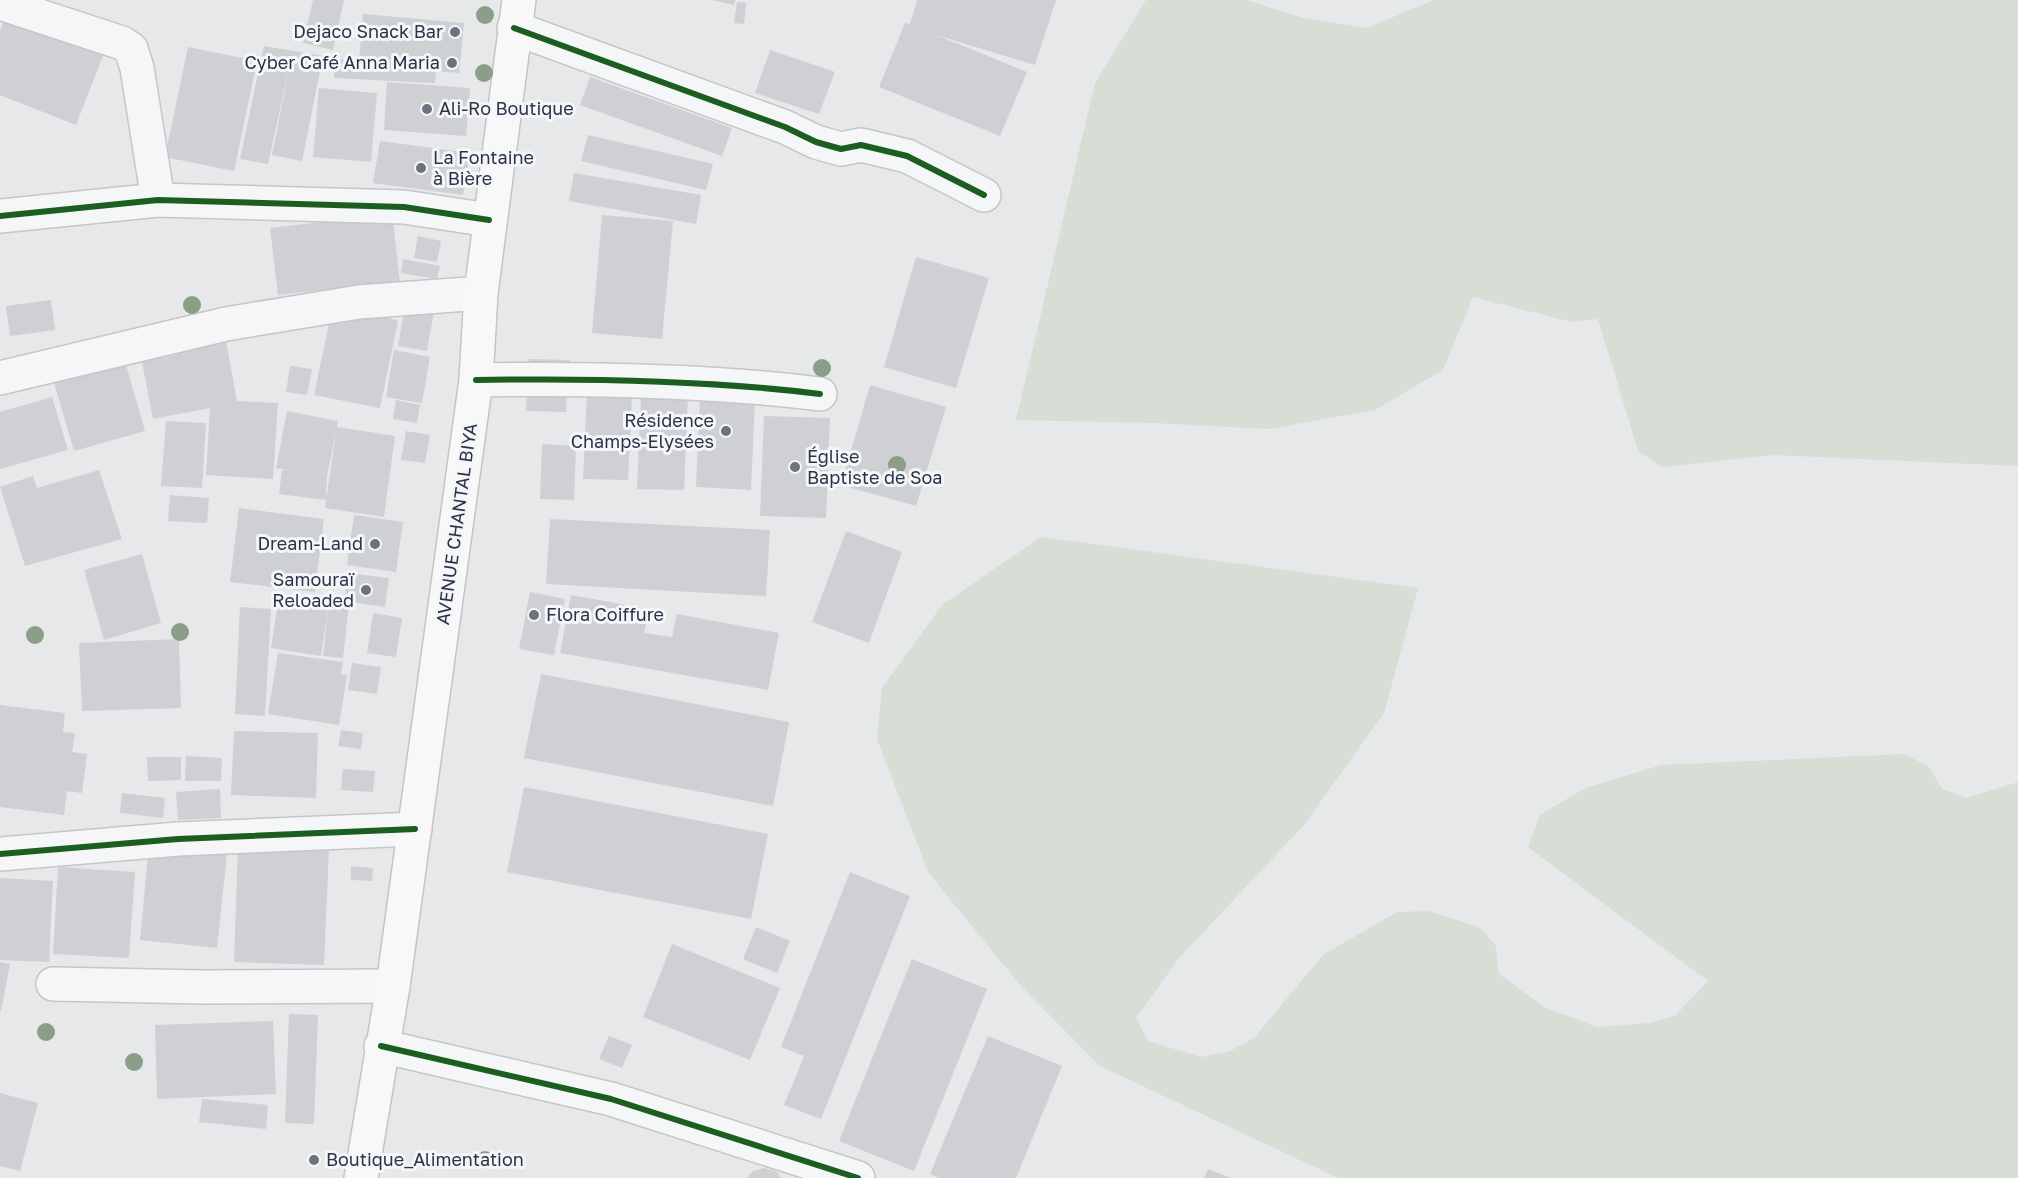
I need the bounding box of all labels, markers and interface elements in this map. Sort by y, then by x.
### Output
place label: Dejaco Snack Bar [293,20,443,42]
marker: Dejaco Snack Bar [448,25,462,39]
place label: Cyber Café Anna Maria [244,51,440,73]
marker: Cyber Café Anna Maria [445,56,459,70]
place label: Ali-Ro Boutique [439,97,574,119]
marker: Ali-Ro Boutique [420,102,434,116]
place label: La Fontaine à Bière [433,146,534,189]
marker: La Fontaine à Bière [414,161,428,175]
place label: Résidence Champs-Elysées [571,409,714,452]
street label: AVENUE CHANTAL BIYA [431,422,481,626]
marker: Résidence Champs-Elysées [719,424,733,438]
place label: Église Baptiste de Soa [807,445,943,488]
marker: Église Baptiste de Soa [788,460,802,474]
place label: Dream-Land [257,532,363,554]
marker: Dream-Land [368,537,382,551]
place label: Samouraï Reloaded [272,568,355,611]
marker: Samouraï Reloaded [359,583,373,597]
place label: Flora Coiffure [546,603,664,625]
marker: Flora Coiffure [527,608,541,622]
place label: Boutique_Alimentation [326,1148,524,1170]
marker: Boutique_Alimentation [307,1153,321,1167]

